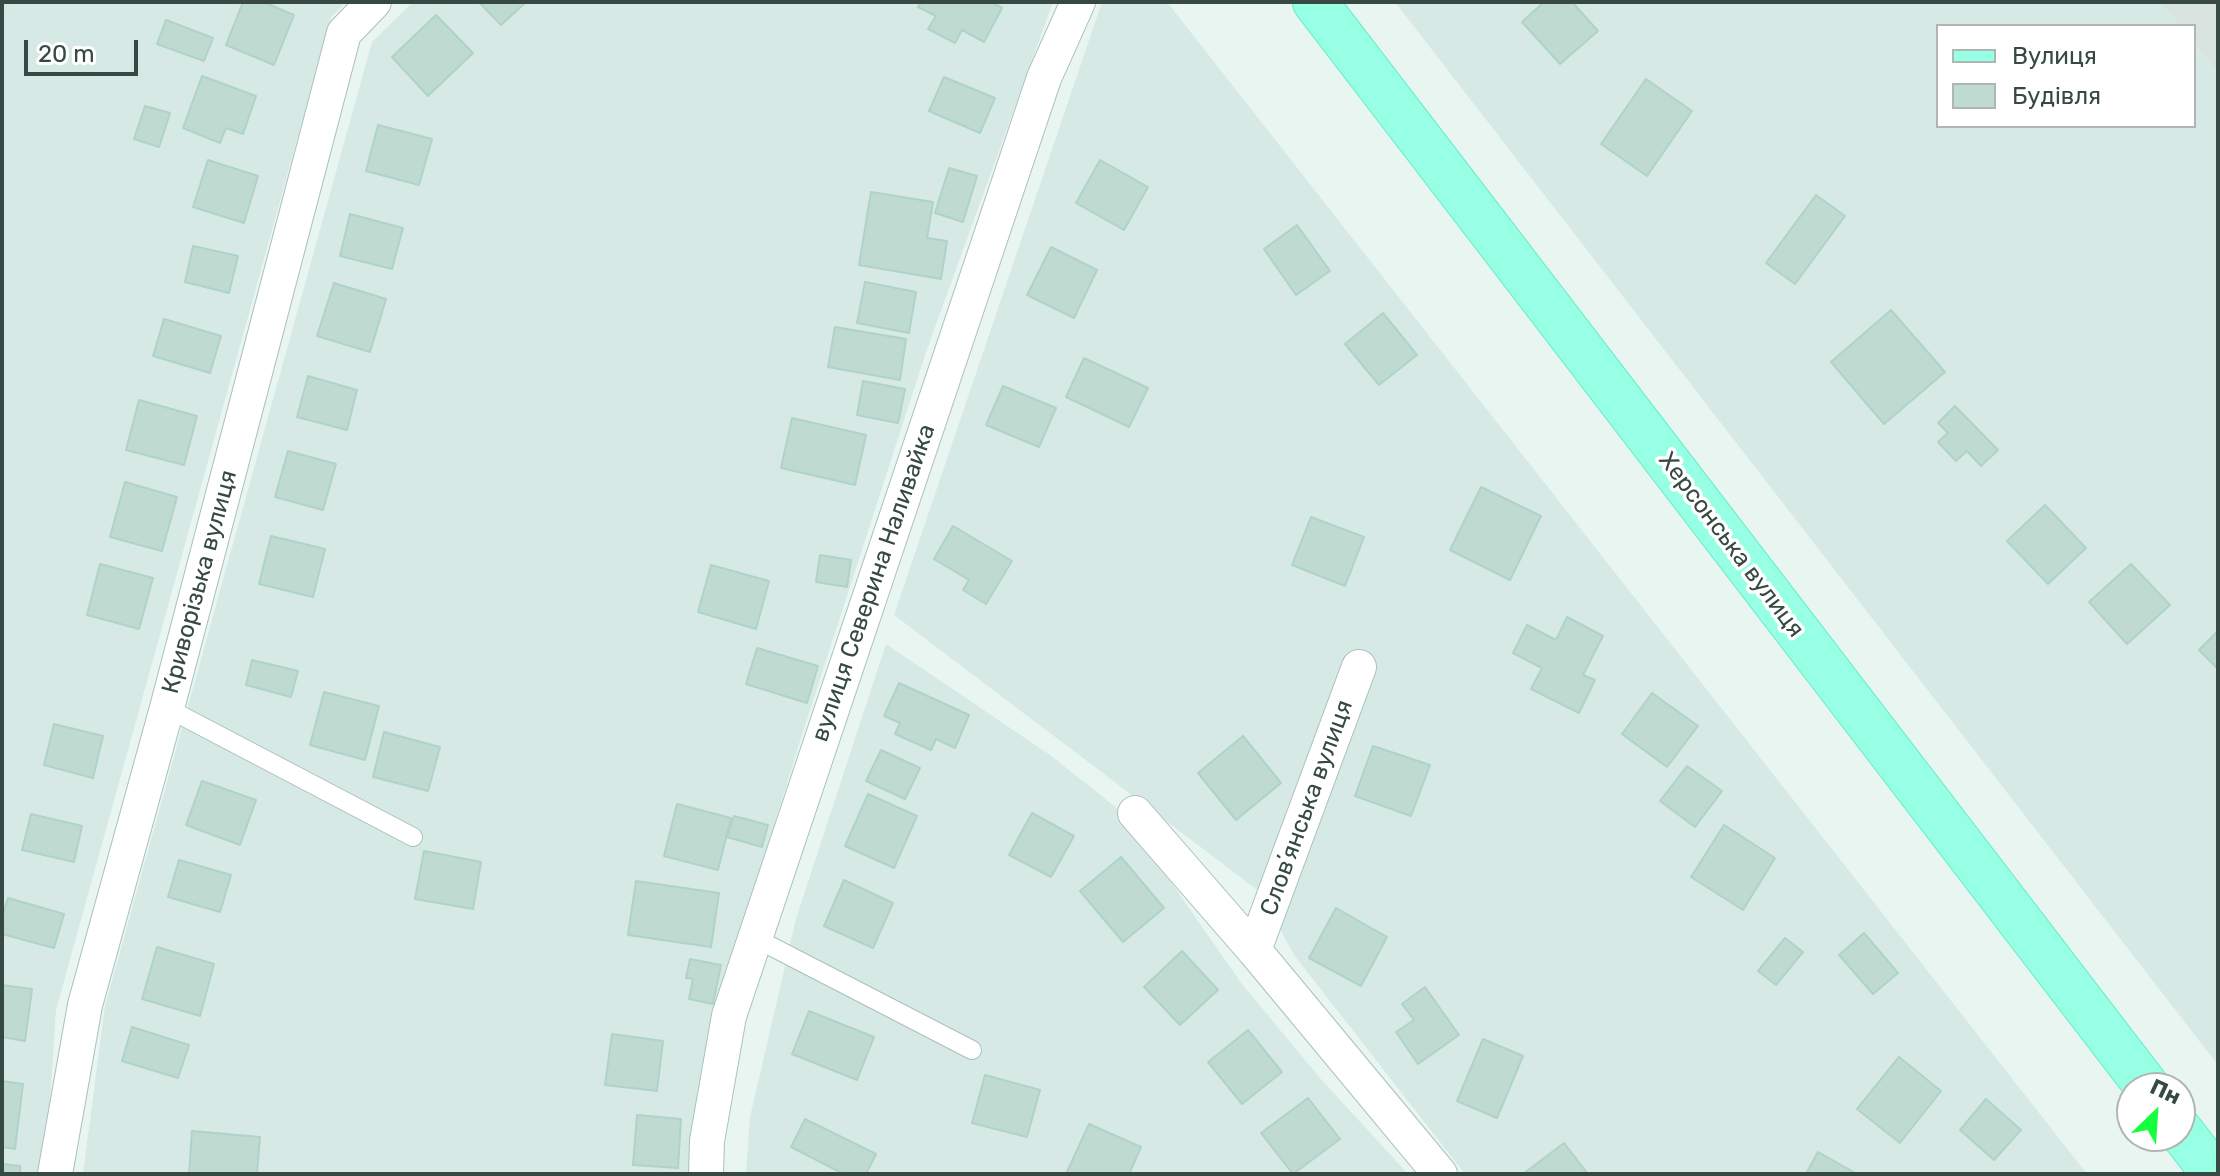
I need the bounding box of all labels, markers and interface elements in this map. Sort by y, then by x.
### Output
scale bar [28,24,142,74]
legend [1936,24,2196,128]
text: 20 m [38,40,95,68]
text: Вулиця [2012,42,2097,70]
text: Будівля [2012,82,2101,110]
street label: вулиця Северина Наливайка [806,421,942,745]
street label: Херсонська вулиця [1652,447,1810,643]
street label: Криворізька вулиця [156,467,244,697]
street label: Словʼянська вулиця [1255,696,1359,920]
north arrow [2116,1072,2196,1152]
text: Пн [2146,1073,2185,1110]

